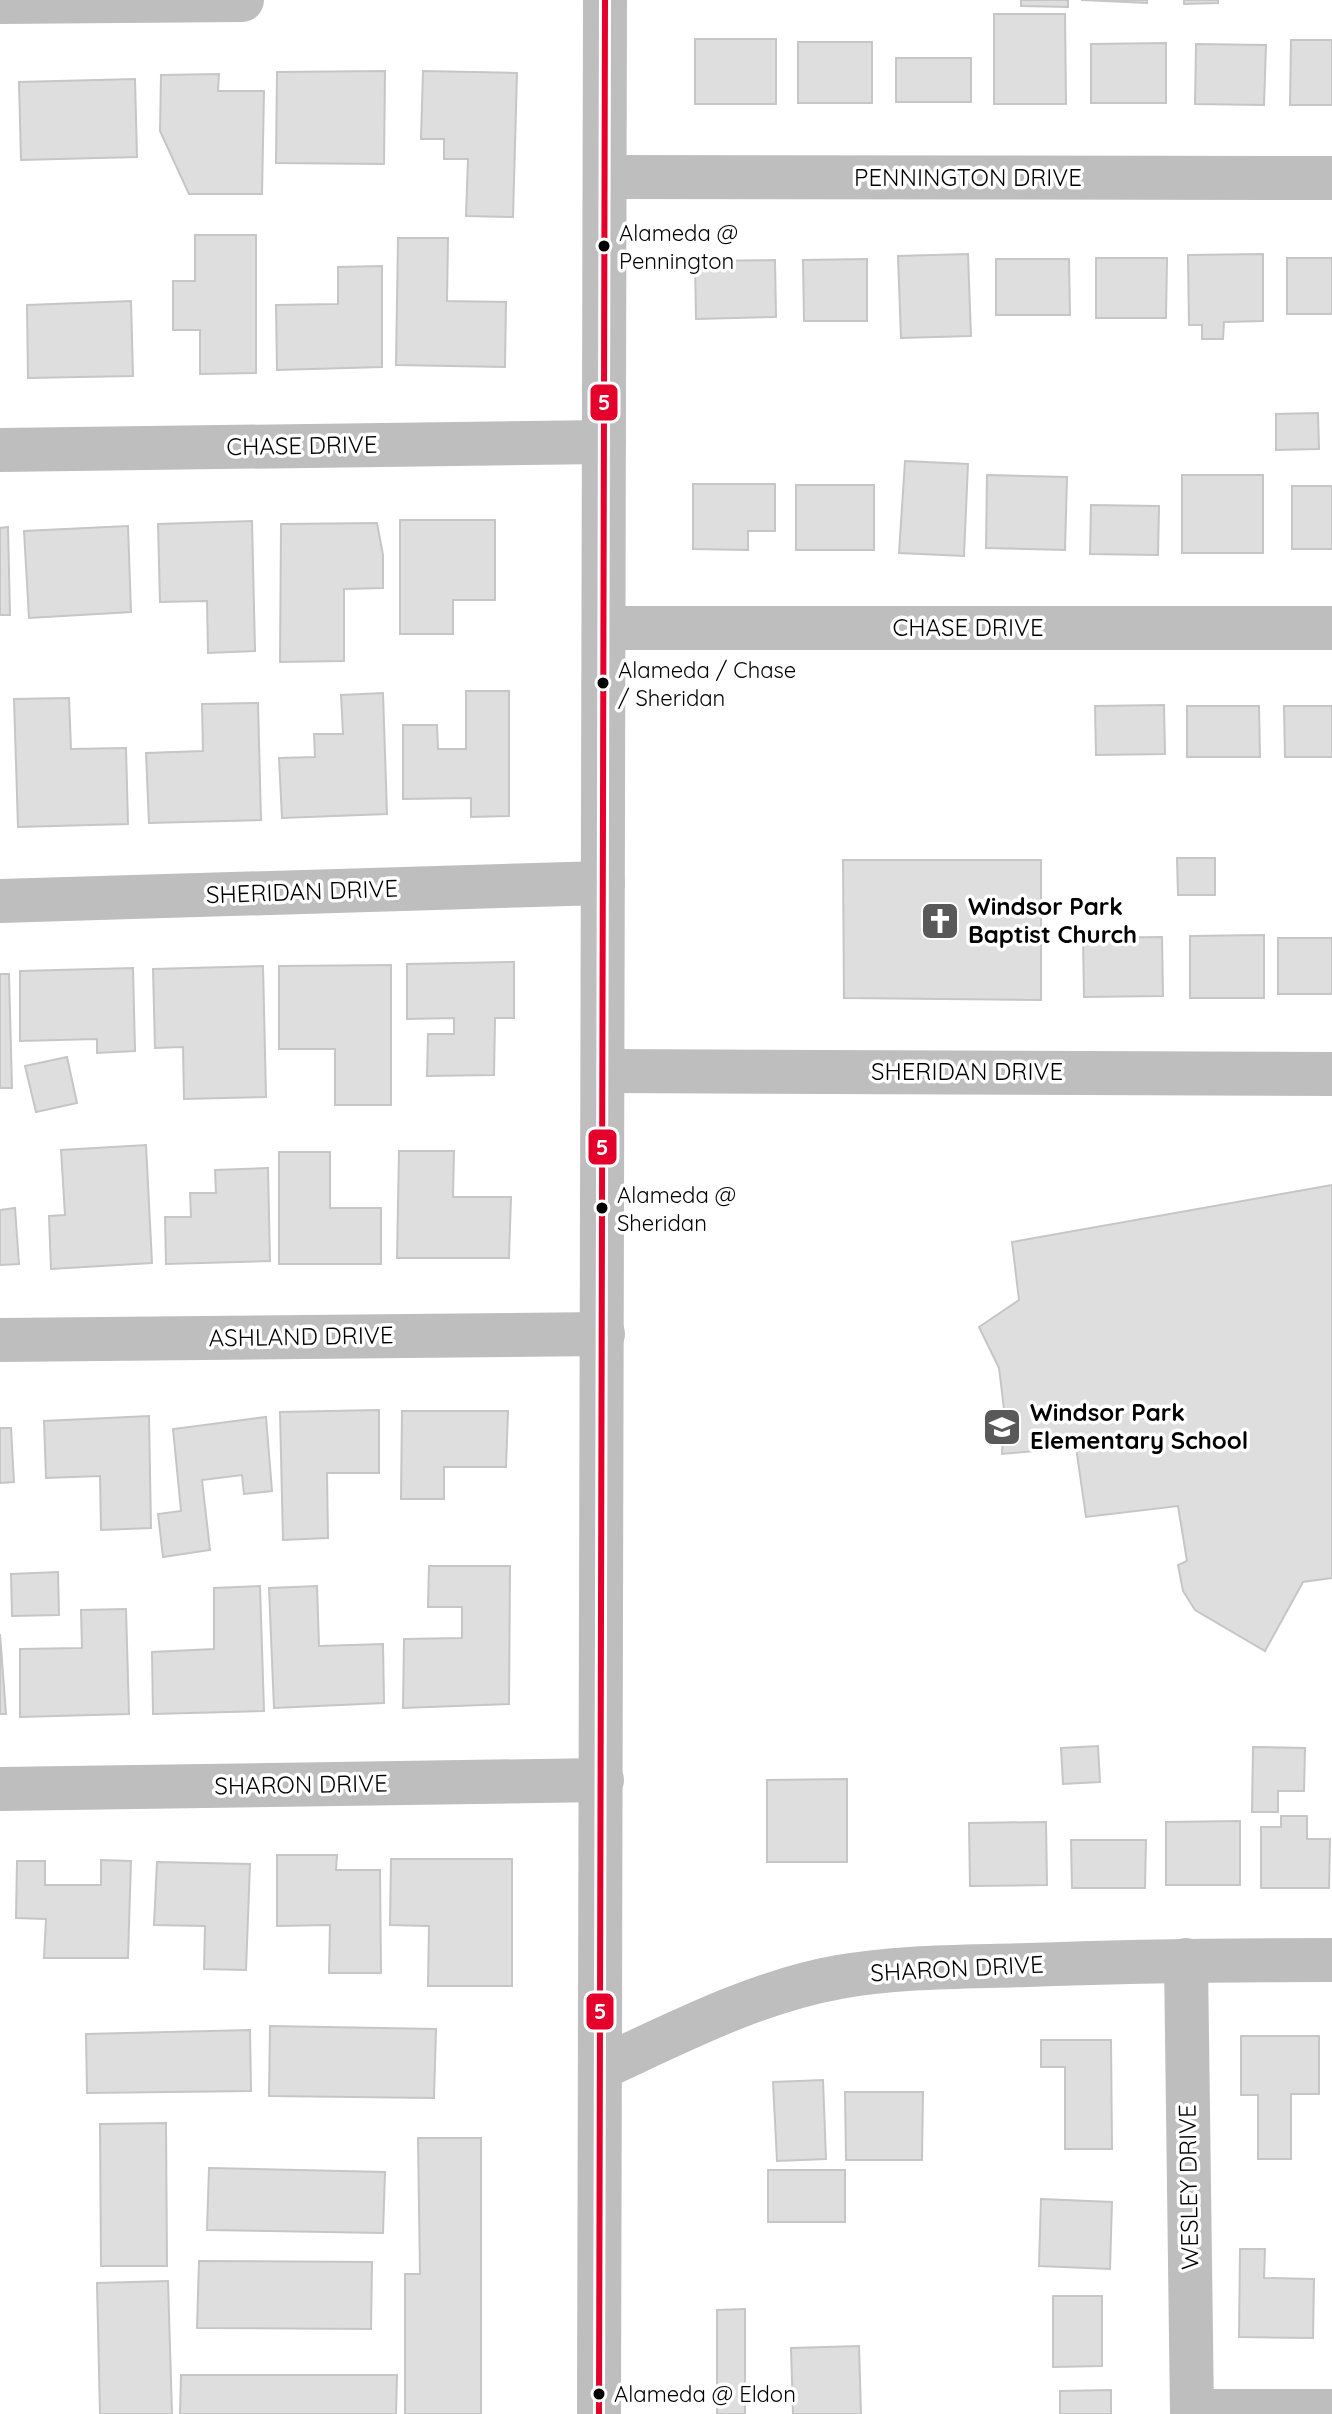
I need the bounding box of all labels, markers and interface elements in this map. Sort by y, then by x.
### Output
street label: PENNINGTON DRIVE [854,162,1082,192]
place label: Alameda @ Pennington [619,219,738,275]
marker: Alameda @ Pennington [596,238,612,254]
line badge: 5 [589,383,619,422]
text: 5 [598,388,610,416]
street label: CHASE DRIVE [226,429,378,461]
street label: CHASE DRIVE [892,612,1044,642]
place label: Alameda / Chase / Sheridan [618,656,796,712]
marker: Alameda / Chase / Sheridan [595,675,611,691]
street label: SHERIDAN DRIVE [205,873,398,909]
place label: Windsor Park Baptist Church [968,891,1137,949]
church icon: Windsor Park Baptist Church [919,900,961,942]
street label: SHERIDAN DRIVE [871,1056,1063,1086]
line badge: 5 [587,1128,618,1166]
text: 5 [596,1133,608,1161]
place label: Alameda @ Sheridan [617,1181,736,1237]
marker: Alameda @ Sheridan [594,1200,610,1216]
street label: ASHLAND DRIVE [208,1319,394,1353]
place label: Windsor Park Elementary School [1030,1397,1248,1455]
school or university icon: Windsor Park Elementary School [981,1406,1023,1448]
street label: SHARON DRIVE [214,1767,388,1801]
street label: SHARON DRIVE [870,1948,1044,1988]
line badge: 5 [585,1992,615,2031]
text: 5 [594,1997,606,2025]
street label: WESLEY DRIVE [1172,2104,1204,2270]
place label: Alameda @ Eldon [614,2380,796,2408]
marker: Alameda @ Eldon [591,2386,607,2402]

